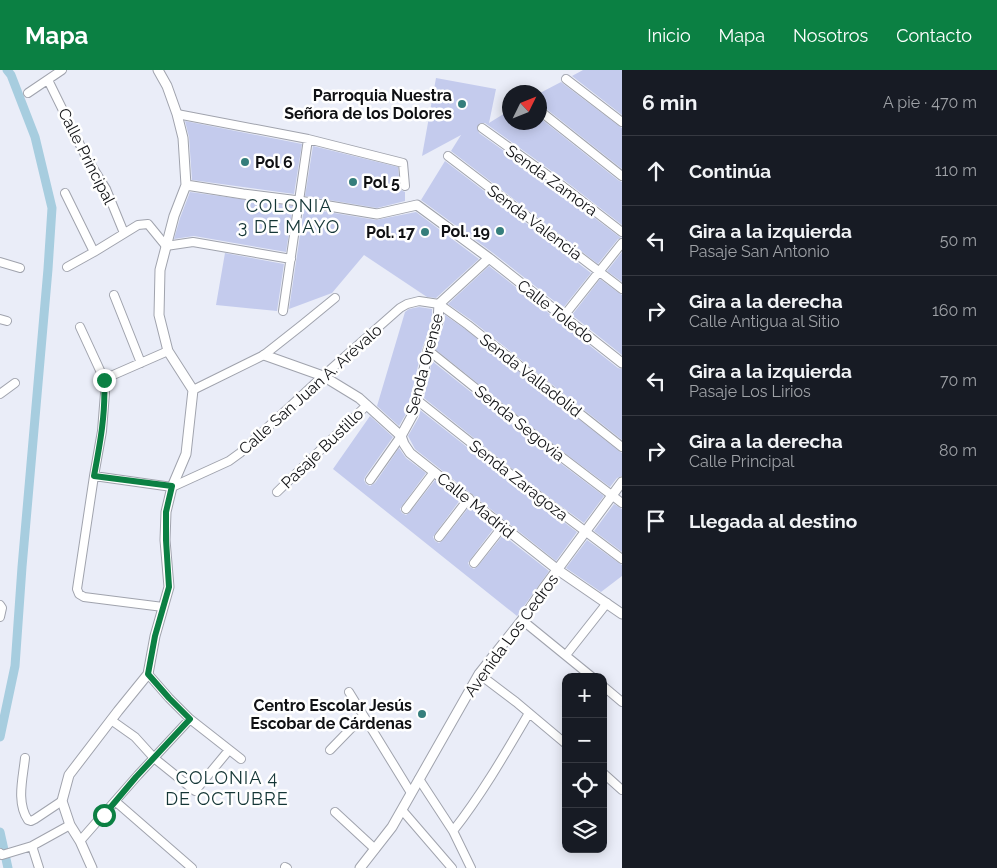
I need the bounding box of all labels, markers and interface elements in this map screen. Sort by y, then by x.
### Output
text: Mapa [25,21,88,50]
text: Inicio [647,25,691,46]
text: Mapa [719,25,765,46]
text: Nosotros [793,25,868,46]
text: Contacto [896,25,972,46]
north arrow [502,85,547,130]
place label: Parroquia Nuestra Señora de los Dolores [284,86,452,123]
text: 6 min [642,90,697,115]
text: A pie · 470 m [883,93,977,112]
marker: Parroquia Nuestra Señora de los Dolores [456,98,468,110]
street label: Calle Principal [54,105,119,208]
street label: Senda Zamora [502,141,601,220]
place label: Pol 6 [255,153,293,172]
marker: Pol 6 [239,156,251,168]
icon: ahead [642,157,670,185]
text: Continúa [689,160,771,182]
text: 110 m [935,161,977,180]
place label: Pol 5 [363,173,400,192]
marker: Pol 5 [347,176,359,188]
street label: Senda Valencia [484,181,586,264]
district label: COLONIA 3 DE MAYO [238,195,340,237]
text: Gira a la izquierda [689,220,852,242]
place label: Pol. 19 [441,222,490,241]
place label: Pol. 17 [366,223,415,242]
marker: Pol. 19 [494,225,506,237]
marker: Pol. 17 [419,226,431,238]
icon: left [642,227,670,255]
text: 50 m [940,231,977,250]
text: Pasaje San Antonio [689,242,830,261]
street label: Calle Toledo [514,276,598,347]
text: Gira a la derecha [689,290,843,312]
icon: right [642,297,670,325]
text: 160 m [932,301,977,320]
street label: Senda Orense [402,311,447,417]
text: Calle Antigua al Sitio [689,312,840,331]
street label: Calle San Juan A. Arévalo [235,320,386,459]
street label: Senda Valladolid [476,330,585,421]
text: Gira a la izquierda [689,360,852,382]
icon: left [642,367,670,395]
route end [93,369,116,392]
text: 70 m [940,371,977,390]
street label: Senda Segovia [471,381,568,465]
text: Pasaje Los Lirios [689,382,811,401]
street label: Pasaje Bustillo [277,404,367,492]
text: Gira a la derecha [689,430,843,452]
street label: Senda Zaragoza [466,436,572,525]
icon: right [642,437,670,465]
text: 80 m [939,441,977,460]
text: Calle Principal [689,452,794,471]
street label: Calle Madrid [433,469,518,542]
icon: arrive [642,507,670,535]
text: Llegada al destino [689,510,857,532]
street label: Avenida Los Cedros [461,570,562,700]
map controls [562,673,607,853]
button: + [562,673,607,718]
place label: Centro Escolar Jesús Escobar de Cárdenas [250,696,412,733]
marker: Centro Escolar Jesús Escobar de Cárdenas [416,708,428,720]
button: − [562,718,607,763]
button: locate [562,763,607,808]
district label: COLONIA 4 DE OCTUBRE [165,767,289,809]
route start [93,804,116,827]
button: layers [562,808,607,853]

